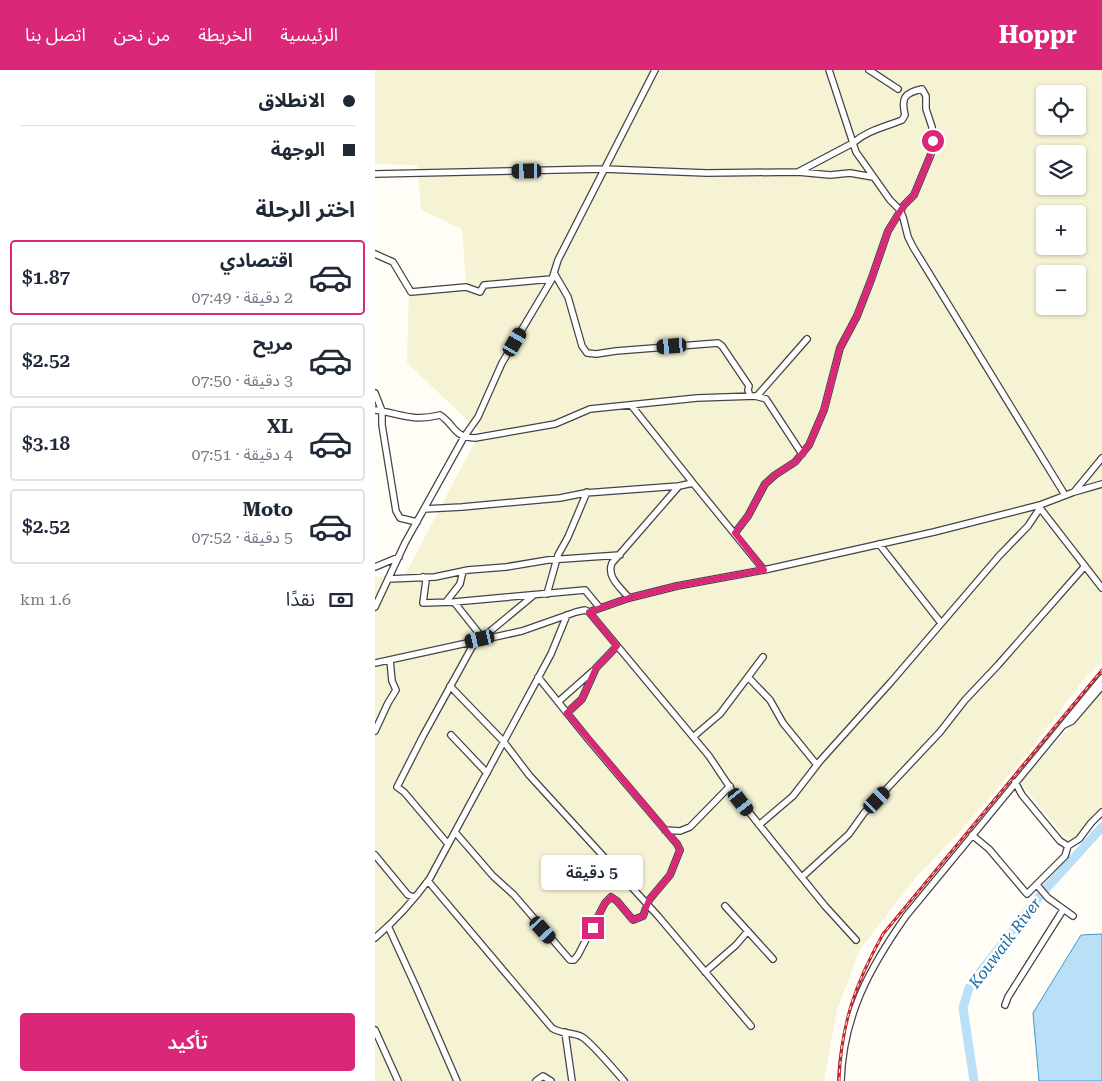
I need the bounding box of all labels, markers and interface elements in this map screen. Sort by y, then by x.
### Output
text: Hoppr [999,21,1077,49]
text: اتصل بنا [25,24,86,45]
text: من نحن [114,24,170,45]
text: الخريطة [198,24,252,45]
text: الرئيسية [280,24,338,45]
map controls [1036,85,1086,315]
button: locate [1036,85,1086,135]
text: الانطلاق [259,89,325,112]
route start [922,130,944,152]
text: الوجهة [271,138,325,161]
button: layers [1036,145,1086,195]
car [511,163,542,179]
text: اختر الرحلة [255,197,355,222]
button: + [1036,205,1086,255]
text: اقتصادي [220,249,293,272]
icon: car [308,255,353,300]
button: − [1036,265,1086,315]
text: $1.87 [22,266,70,289]
text: 2 دقيقة · 07:49 [191,288,293,307]
car [501,325,528,359]
text: مريح [253,332,293,355]
car [656,337,687,355]
icon: car [308,338,353,383]
text: $2.52 [22,349,70,372]
text: 3 دقيقة · 07:50 [191,371,293,390]
text: XL [267,415,293,438]
icon: car [308,421,353,466]
text: $3.18 [22,432,70,455]
text: 4 دقيقة · 07:51 [191,445,293,464]
text: Moto [243,498,293,521]
icon: car [308,504,353,549]
text: $2.52 [22,515,70,538]
text: 5 دقيقة · 07:52 [191,528,293,547]
icon: cash [327,586,355,614]
text: نقدًا [286,588,315,611]
text: 1.6 km [20,590,71,609]
car [463,628,496,650]
car [861,784,892,816]
car [725,786,756,818]
callout: 5 دقيقة [542,856,644,890]
text: 5 دقيقة [566,863,618,882]
water label: Kouwaik River [964,894,1045,993]
car [527,914,558,946]
route end [582,917,604,939]
button: تأكيد [20,1013,355,1071]

